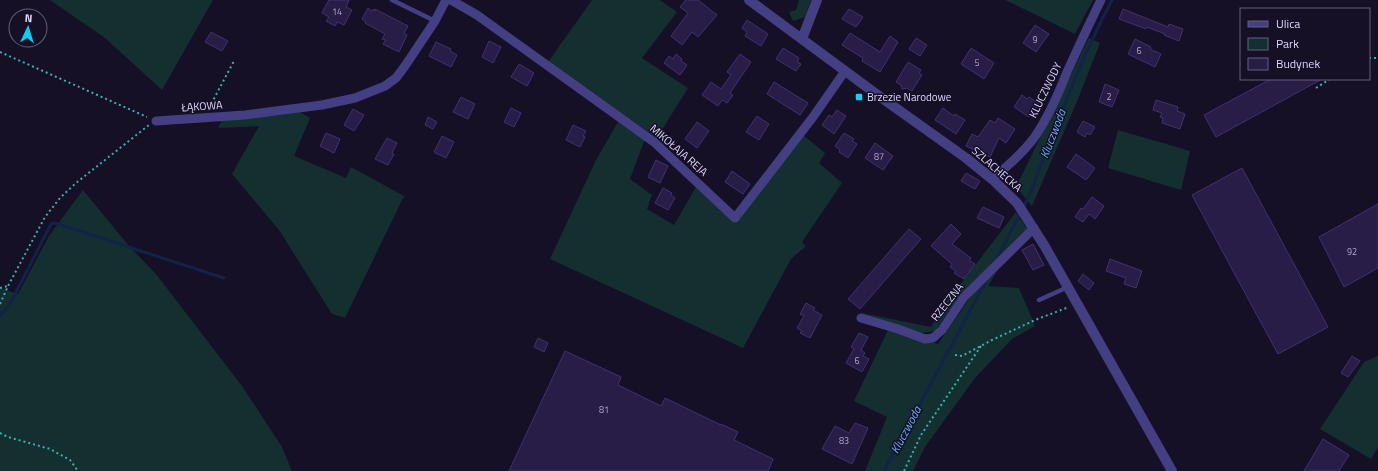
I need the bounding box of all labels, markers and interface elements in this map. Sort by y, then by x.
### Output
house number: 14 [332,5,342,18]
north arrow [8,8,48,48]
legend [1240,8,1370,80]
text: N [24,10,33,26]
text: Ulica [1276,14,1300,33]
house number: 9 [1032,33,1038,46]
text: Park [1276,34,1299,53]
house number: 6 [1136,44,1142,57]
text: Budynek [1276,54,1320,73]
house number: 5 [974,56,980,69]
street label: KLUCZWODY [1025,59,1065,120]
place label: Brzezie Narodowe [867,89,952,105]
house number: 2 [1106,90,1112,103]
marker: Brzezie Narodowe [854,92,864,102]
street label: ŁĄKOWA [180,97,224,115]
water label: Kluczwoda [1034,106,1071,161]
street label: MIKOŁAJA REJA [647,120,712,180]
street label: SZLACHECKA [968,143,1026,196]
house number: 87 [874,150,884,163]
house number: 92 [1347,245,1357,258]
street label: RZECZNA [927,279,967,324]
house number: 6 [854,354,860,367]
water label: Kluczwoda [885,402,926,457]
house number: 81 [599,403,609,416]
house number: 83 [839,434,849,447]

